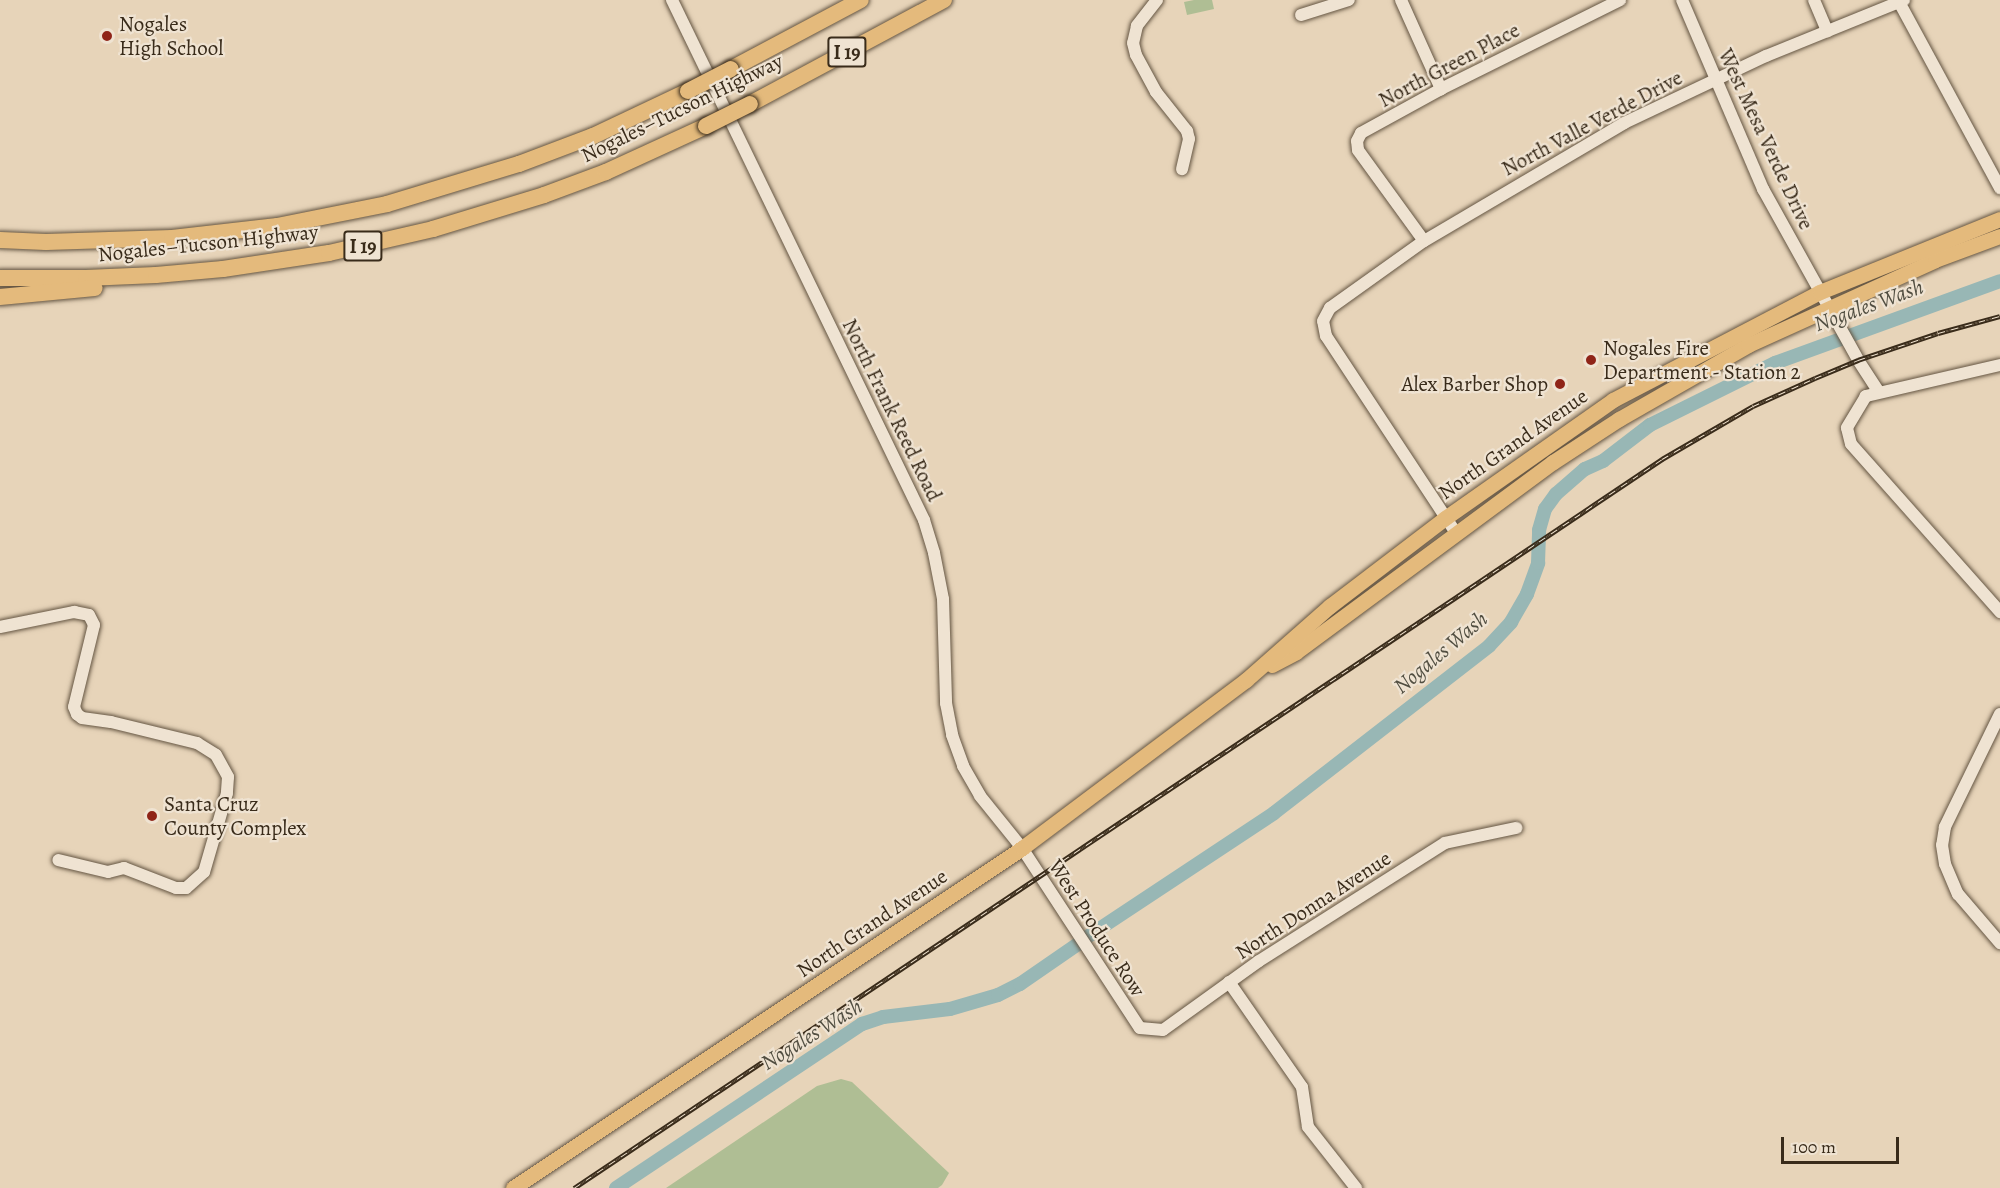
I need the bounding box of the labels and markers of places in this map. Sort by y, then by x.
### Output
place label: Nogales High School [119,11,223,61]
marker: Nogales High School [100,29,114,43]
place label: Nogales Fire Department - Station 2 [1603,335,1801,385]
marker: Nogales Fire Department - Station 2 [1584,353,1598,367]
place label: Alex Barber Shop [1402,371,1548,397]
marker: Alex Barber Shop [1553,377,1567,391]
place label: Santa Cruz County Complex [164,791,306,841]
marker: Santa Cruz County Complex [145,809,159,823]

